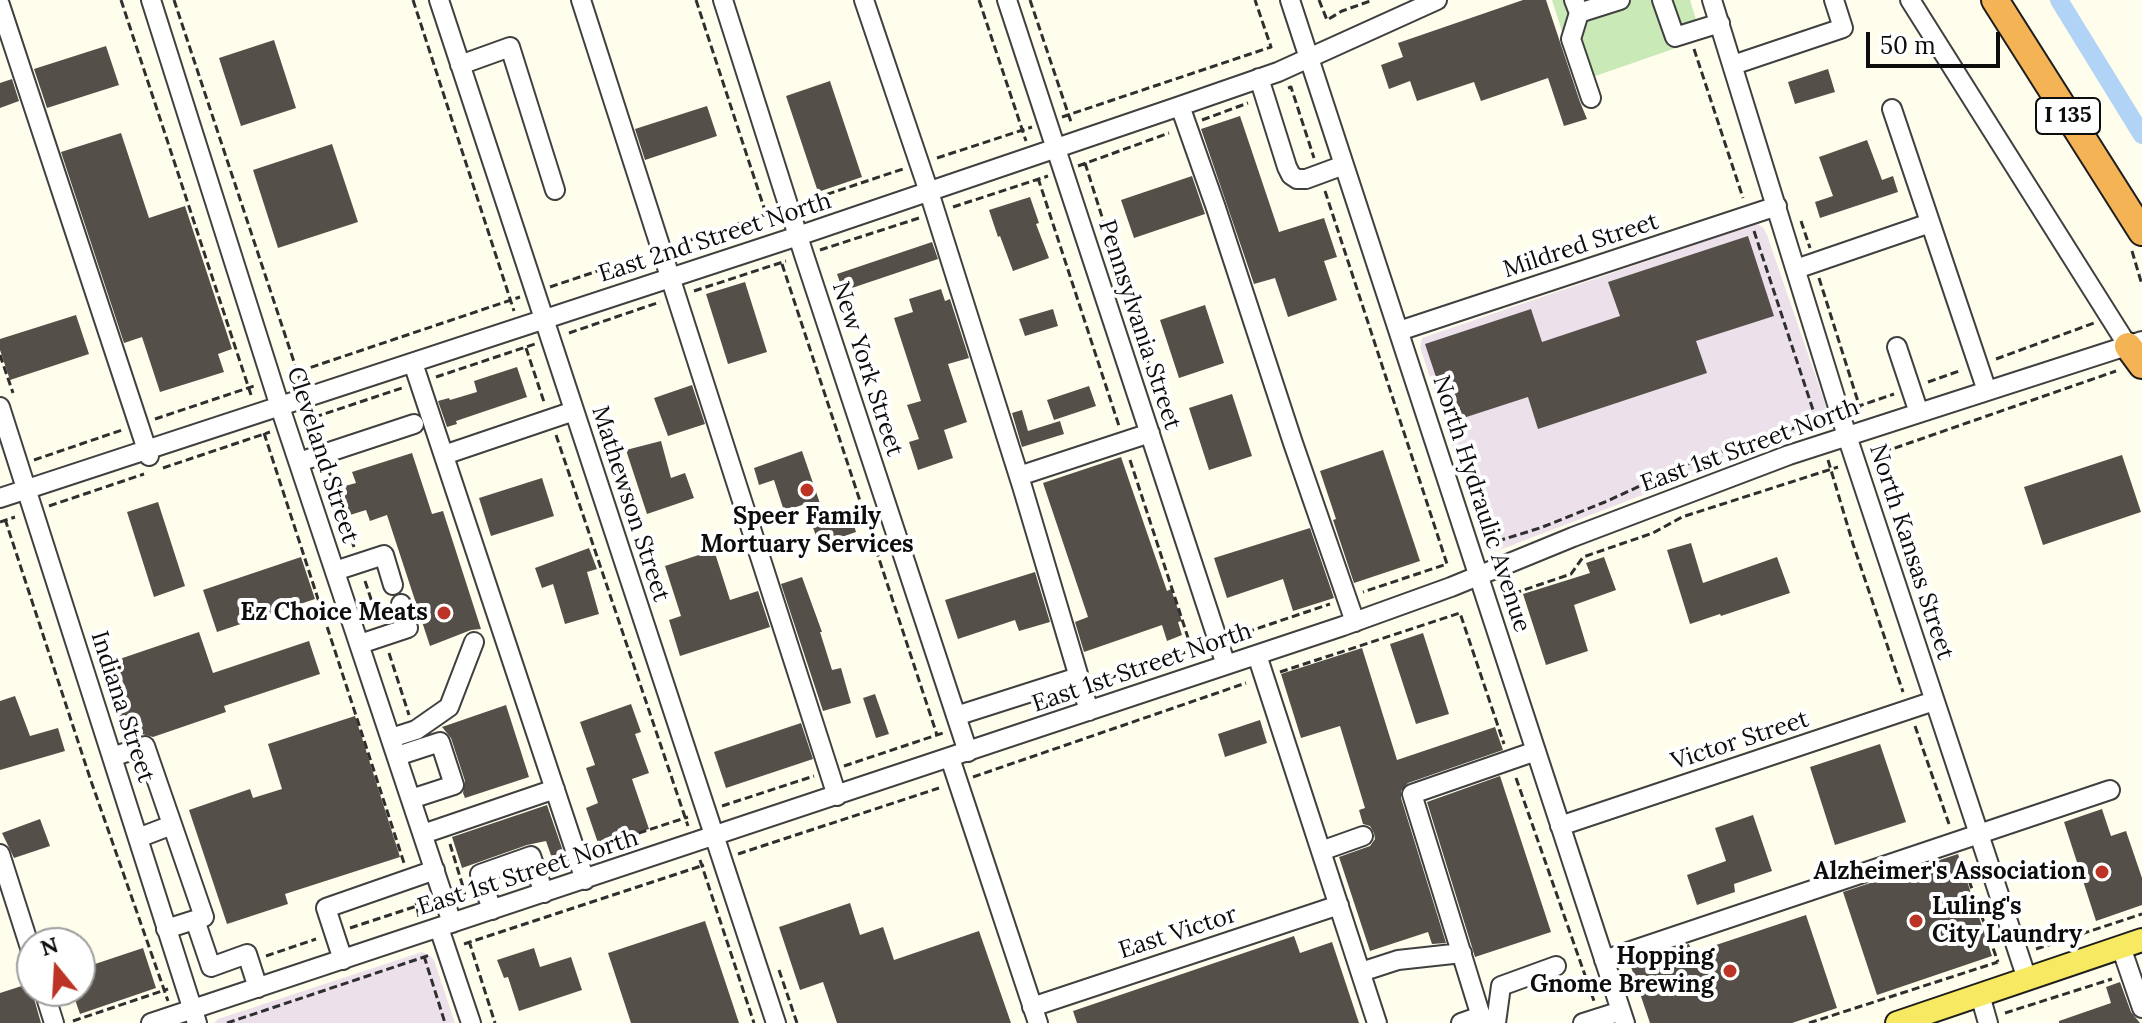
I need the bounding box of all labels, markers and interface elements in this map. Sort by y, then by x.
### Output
scale bar [1870,16,2004,66]
text: 50 m [1880,30,1936,61]
road number: I 135 [2036,98,2100,134]
street label: East 2nd Street North [595,187,835,289]
street label: Mildred Street [1500,207,1662,285]
street label: Pennsylvania Street [1091,216,1187,434]
street label: New York Street [825,278,909,460]
street label: Cleveland Street [280,363,364,547]
street label: North Hydraulic Avenue [1426,372,1536,636]
street label: East 1st Street North [1637,393,1863,499]
street label: Mathewson Street [585,402,675,606]
street label: North Kansas Street [1863,441,1959,663]
marker: Speer Family Mortuary Services [798,481,816,499]
place label: Speer Family Mortuary Services [700,503,914,559]
place label: Ez Choice Meats [240,599,428,627]
marker: Ez Choice Meats [435,604,453,622]
street label: East 1st Street North [1029,617,1255,719]
street label: Indiana Street [84,628,160,786]
street label: Victor Street [1668,705,1812,777]
street label: East 1st Street North [414,824,642,922]
place label: Alzheimer's Association [1814,858,2086,886]
marker: Alzheimer's Association [2093,863,2111,881]
place label: Luling's City Laundry [1932,893,2082,949]
street label: East Victor [1115,900,1241,966]
marker: Luling's City Laundry [1907,912,1925,930]
north arrow [16,927,96,1007]
text: N [37,930,62,962]
place label: Hopping Gnome Brewing [1530,943,1714,999]
marker: Hopping Gnome Brewing [1721,962,1739,980]

